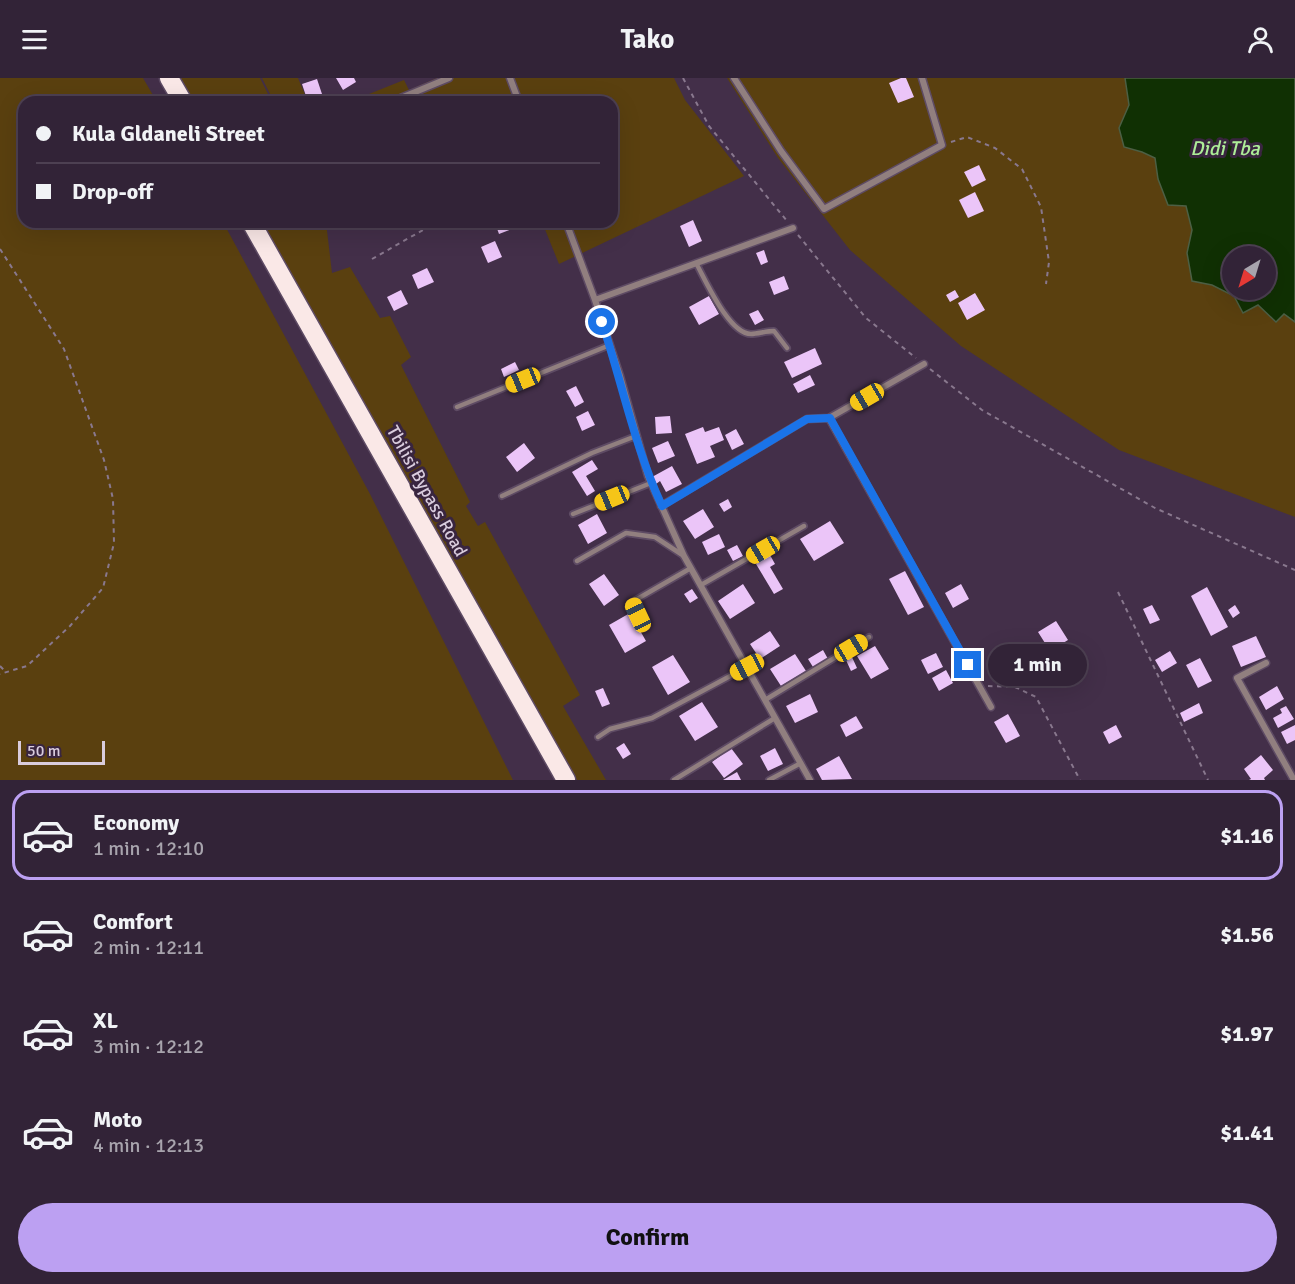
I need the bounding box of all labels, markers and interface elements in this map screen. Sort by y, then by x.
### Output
icon: menu [18,23,51,56]
text: Tako [621,23,674,56]
icon: person [1244,23,1277,56]
text: Kula Gldaneli Street [72,120,265,147]
water label: Didi Tba [1190,136,1260,161]
text: Drop-off [72,178,153,205]
north arrow [1222,246,1276,300]
map controls [1222,246,1276,300]
route start [588,308,615,335]
car [503,365,543,395]
car [847,380,887,414]
street label: Tbilisi Bypass Road [382,422,472,560]
car [592,483,632,513]
car [743,533,783,567]
car [622,595,654,635]
car [831,631,871,665]
callout: 1 min [989,644,1088,686]
car [727,651,767,683]
route end [954,651,981,678]
text: 1 min [1013,652,1062,677]
scale bar [18,738,105,766]
text: 50 m [27,741,61,761]
icon: car [21,808,75,862]
text: Economy [93,809,179,836]
text: $1.16 [1220,822,1274,849]
text: 1 min · 12:10 [93,836,204,861]
icon: car [21,907,75,961]
text: Comfort [93,908,173,935]
text: $1.56 [1220,921,1274,948]
text: 2 min · 12:11 [93,935,204,960]
icon: car [21,1006,75,1060]
text: XL [93,1007,118,1034]
text: $1.97 [1220,1020,1274,1047]
text: 3 min · 12:12 [93,1034,204,1059]
icon: car [21,1105,75,1159]
text: Moto [93,1106,142,1133]
text: $1.41 [1220,1119,1274,1146]
text: 4 min · 12:13 [93,1133,204,1158]
button: Confirm [18,1203,1277,1272]

